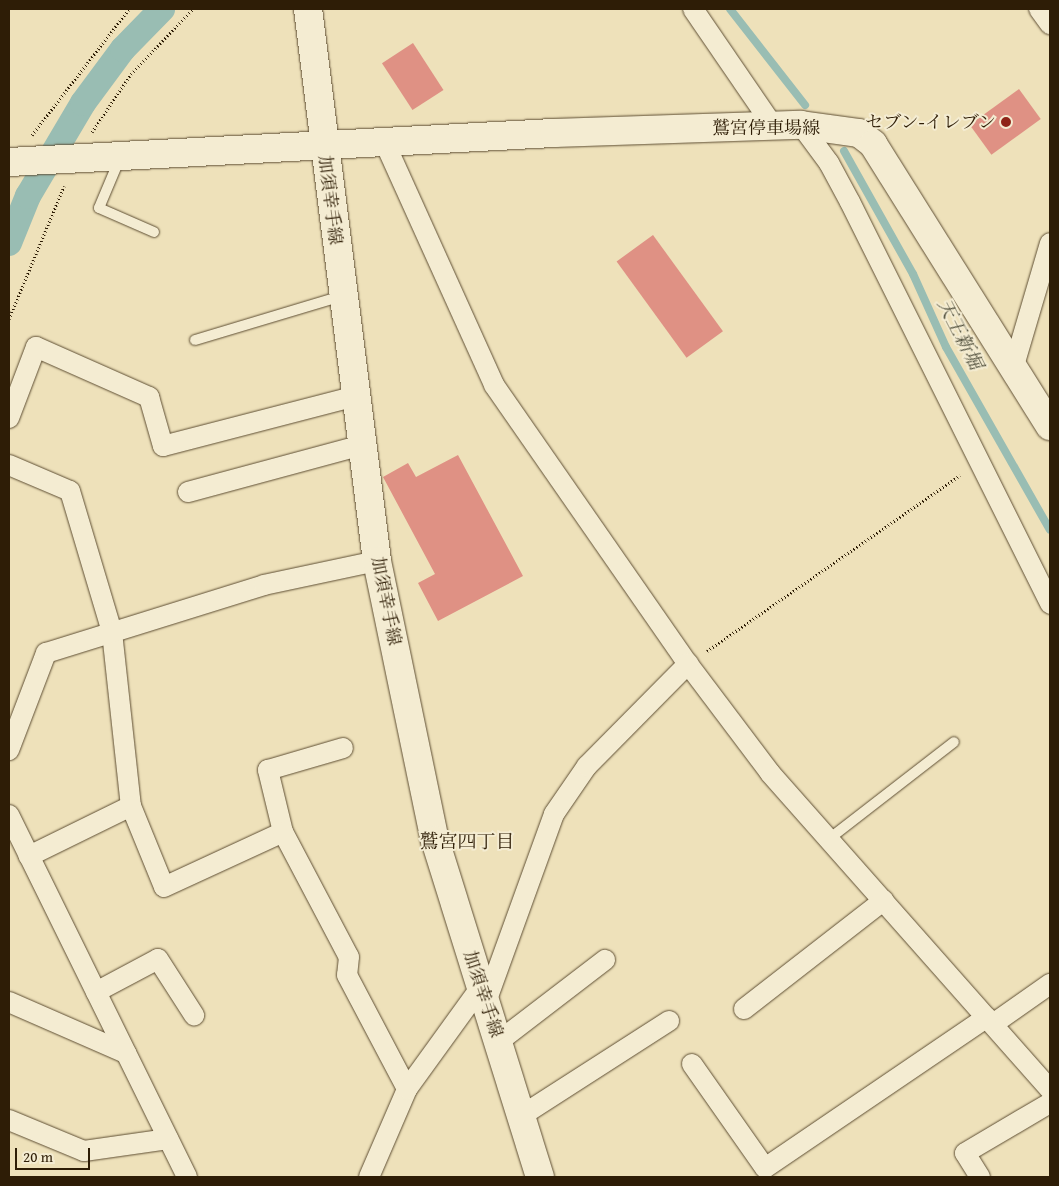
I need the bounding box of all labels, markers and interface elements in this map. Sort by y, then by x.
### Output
place label: セブン-イレブン [864,111,996,133]
marker: セブン-イレブン [1000,116,1012,128]
street label: 鷲宮停車場線 [712,117,820,139]
street label: 加須幸手線 [314,154,346,246]
water label: 天王新堀 [933,295,987,373]
street label: 加須幸手線 [367,555,405,647]
district label: 鷲宮四丁目 [420,831,514,853]
street label: 加須幸手線 [459,948,507,1040]
scale bar [18,1138,92,1170]
text: 20 m [23,1146,53,1167]

